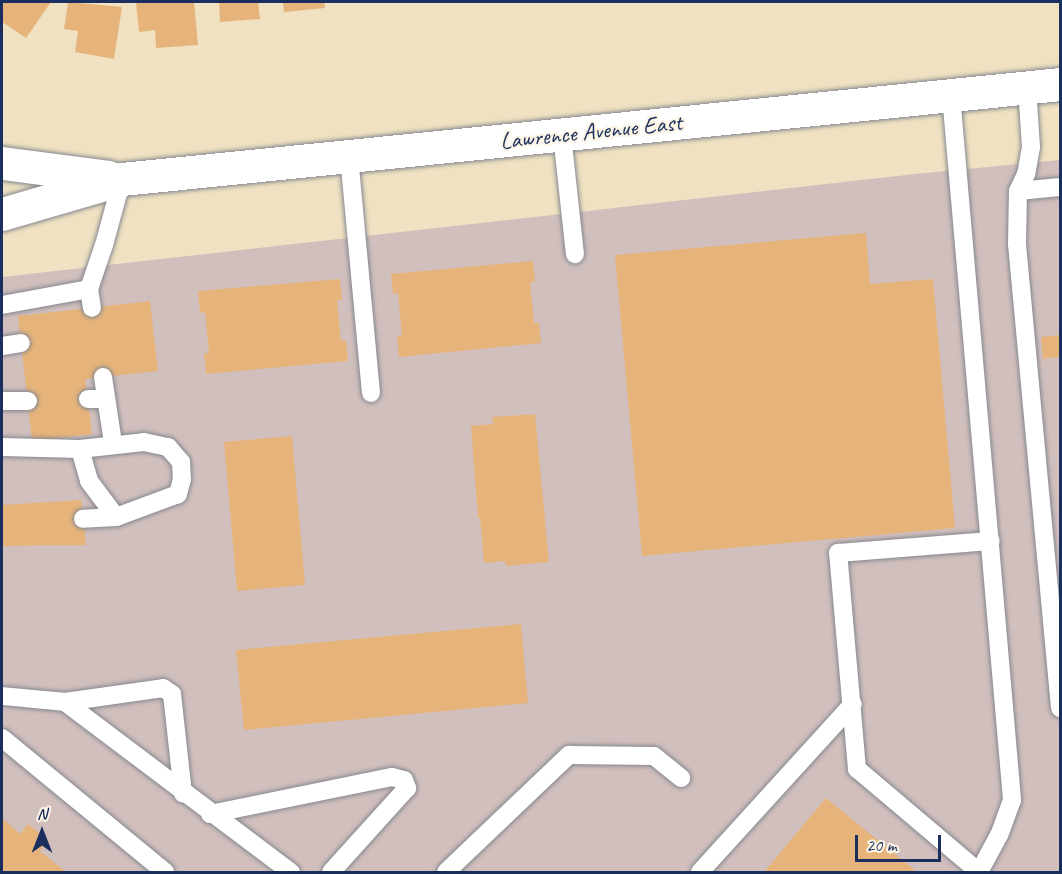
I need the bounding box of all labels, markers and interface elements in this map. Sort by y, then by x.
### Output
street label: Lawrence Avenue East [499,108,683,156]
north arrow [12,802,72,862]
text: N [37,804,47,824]
scale bar [858,823,944,861]
text: 20 m [866,834,897,856]

